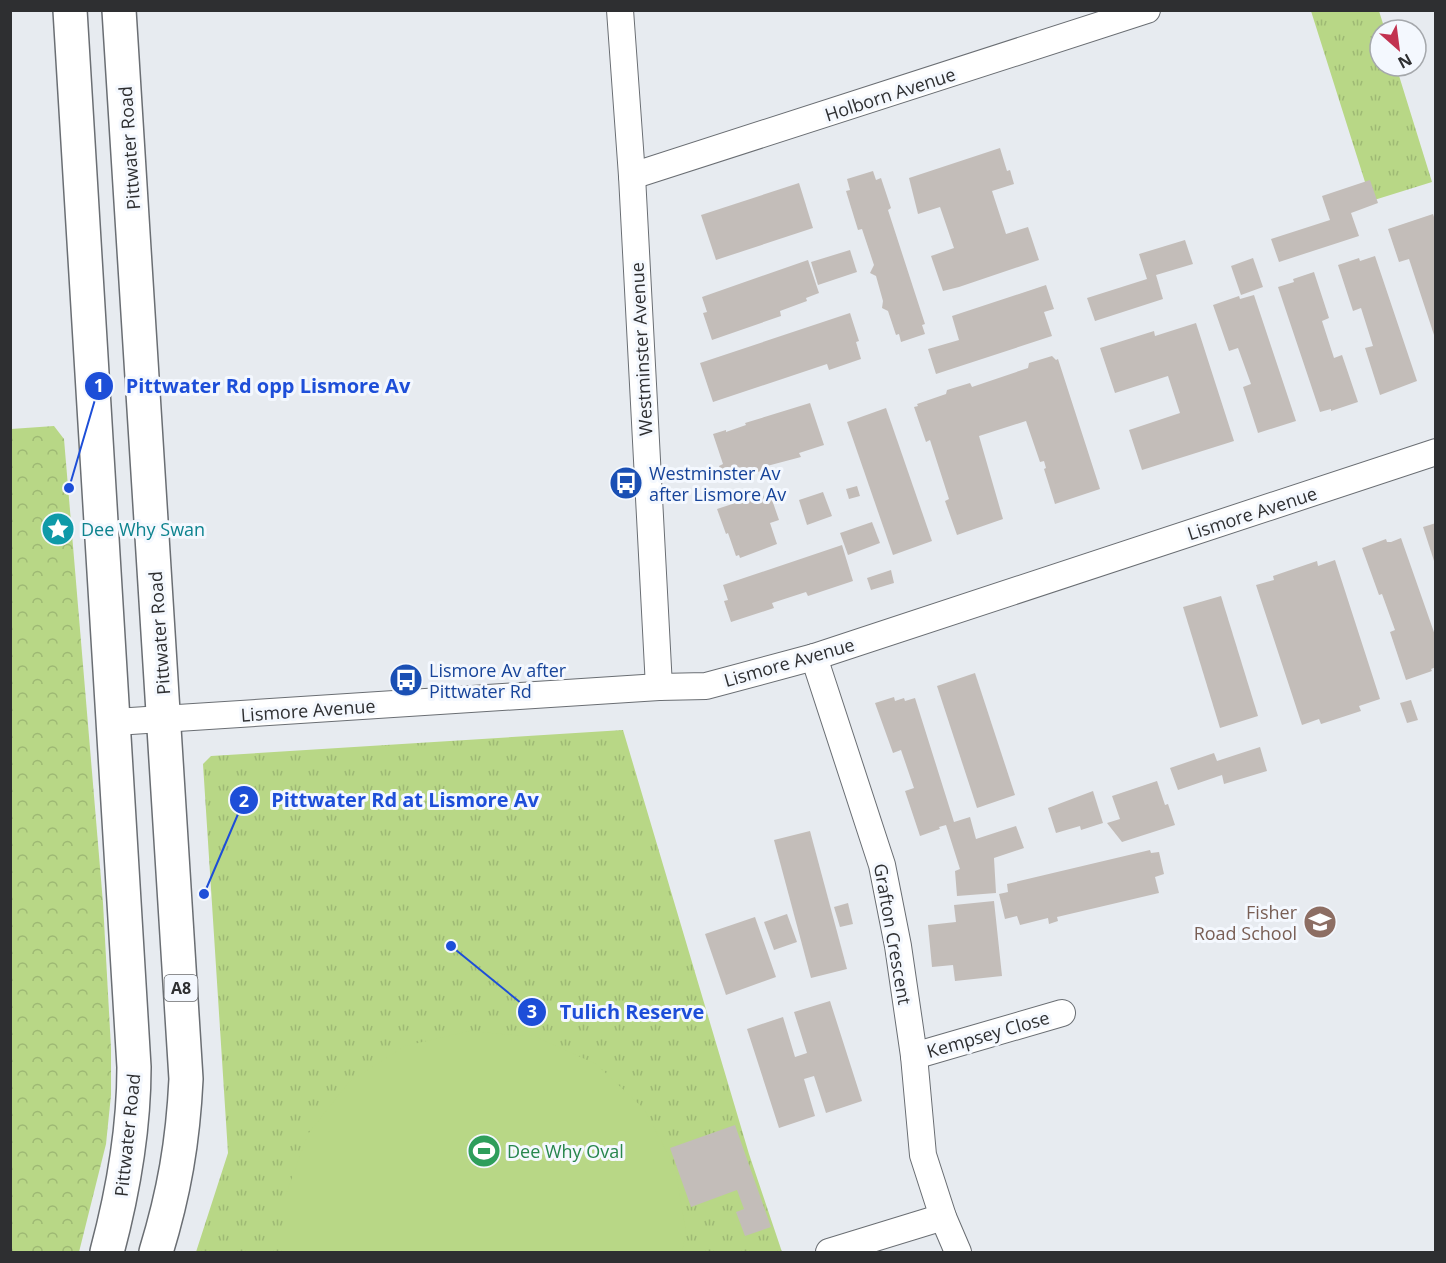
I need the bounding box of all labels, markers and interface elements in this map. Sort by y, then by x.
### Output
north arrow [1368,18,1428,78]
text: N [1394,48,1416,74]
street label: Holborn Avenue [822,62,958,126]
street label: Pittwater Road [113,85,145,211]
street label: Westminster Avenue [624,262,658,436]
callout: Pittwater Rd opp Lismore Av [84,367,423,405]
text: Pittwater Rd opp Lismore Av [126,372,411,399]
text: 1 [94,373,104,397]
place label: Westminster Av after Lismore Av [649,461,786,506]
bus stop icon: Westminster Av after Lismore Av [608,465,644,501]
street label: Lismore Avenue [1184,481,1320,545]
place icon: Dee Why Swan [40,511,76,547]
place label: Dee Why Swan [81,517,205,541]
street label: Pittwater Road [143,570,175,696]
street label: Lismore Avenue [721,632,857,692]
place label: Lismore Av after Pittwater Rd [429,658,567,703]
bus stop icon: Lismore Av after Pittwater Rd [388,662,424,698]
street label: Lismore Avenue [240,693,376,727]
callout: Pittwater Rd at Lismore Av [229,781,551,819]
text: Pittwater Rd at Lismore Av [271,786,539,813]
text: 2 [239,788,249,812]
street label: Grafton Crescent [869,861,917,1007]
place label: Fisher Road School [1194,900,1298,945]
school or university icon: Fisher Road School [1302,904,1338,940]
road number: A8 [164,975,198,1001]
callout: Tulich Reserve [517,993,716,1031]
text: Tulich Reserve [560,998,704,1025]
text: 3 [527,999,537,1023]
street label: Kempsey Close [924,1005,1052,1063]
street label: Pittwater Road [109,1072,145,1198]
sports icon: Dee Why Oval [466,1133,502,1169]
place label: Dee Why Oval [507,1139,624,1163]

